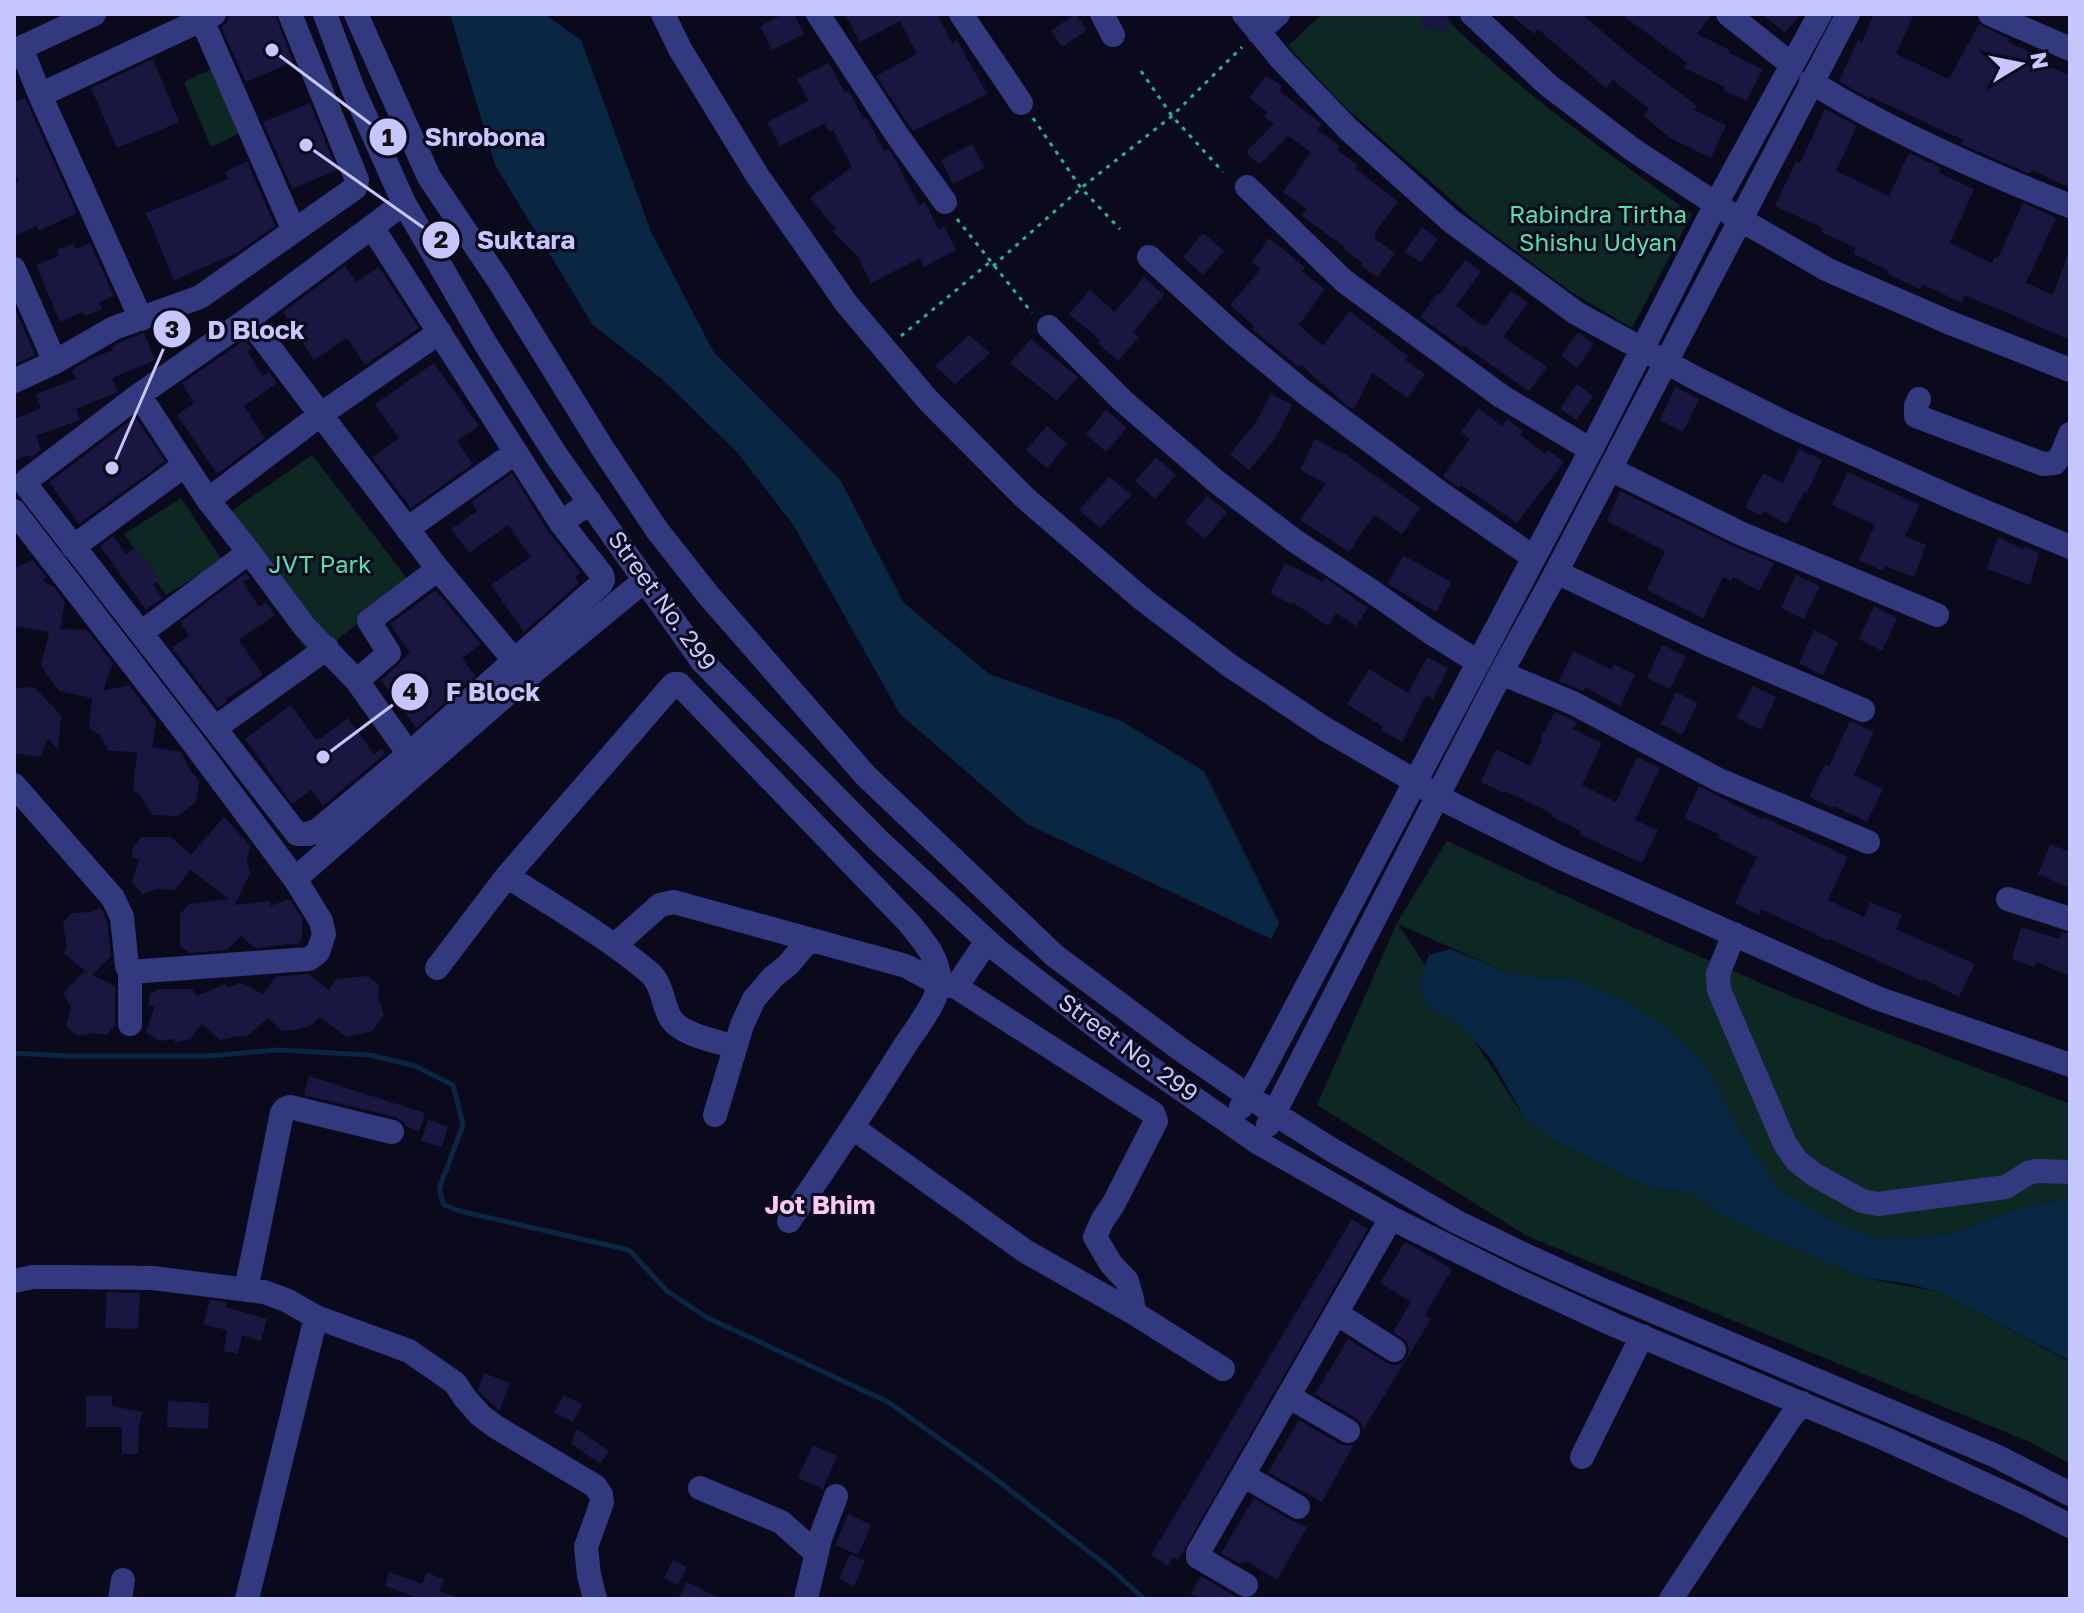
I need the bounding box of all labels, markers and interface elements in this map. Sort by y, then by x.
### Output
north arrow [1980,24,2060,104]
text: N [2025,50,2055,71]
callout: Shrobona [368,112,561,162]
text: Shrobona [425,121,545,152]
text: 1 [382,122,394,151]
park label: Rabindra Tirtha Shishu Udyan [1509,199,1687,256]
callout: Suktara [421,215,592,265]
text: 2 [434,224,448,253]
text: Suktara [477,224,575,255]
callout: D Block [152,304,321,354]
text: 3 [165,314,179,343]
text: D Block [207,314,305,345]
street label: Street No. 299 [603,525,724,676]
park label: JVT Park [269,549,371,578]
callout: F Block [390,667,556,717]
text: 4 [403,676,418,705]
text: F Block [446,676,540,707]
street label: Street No. 299 [1053,986,1204,1107]
district label: Jot Bhim [764,1189,876,1220]

